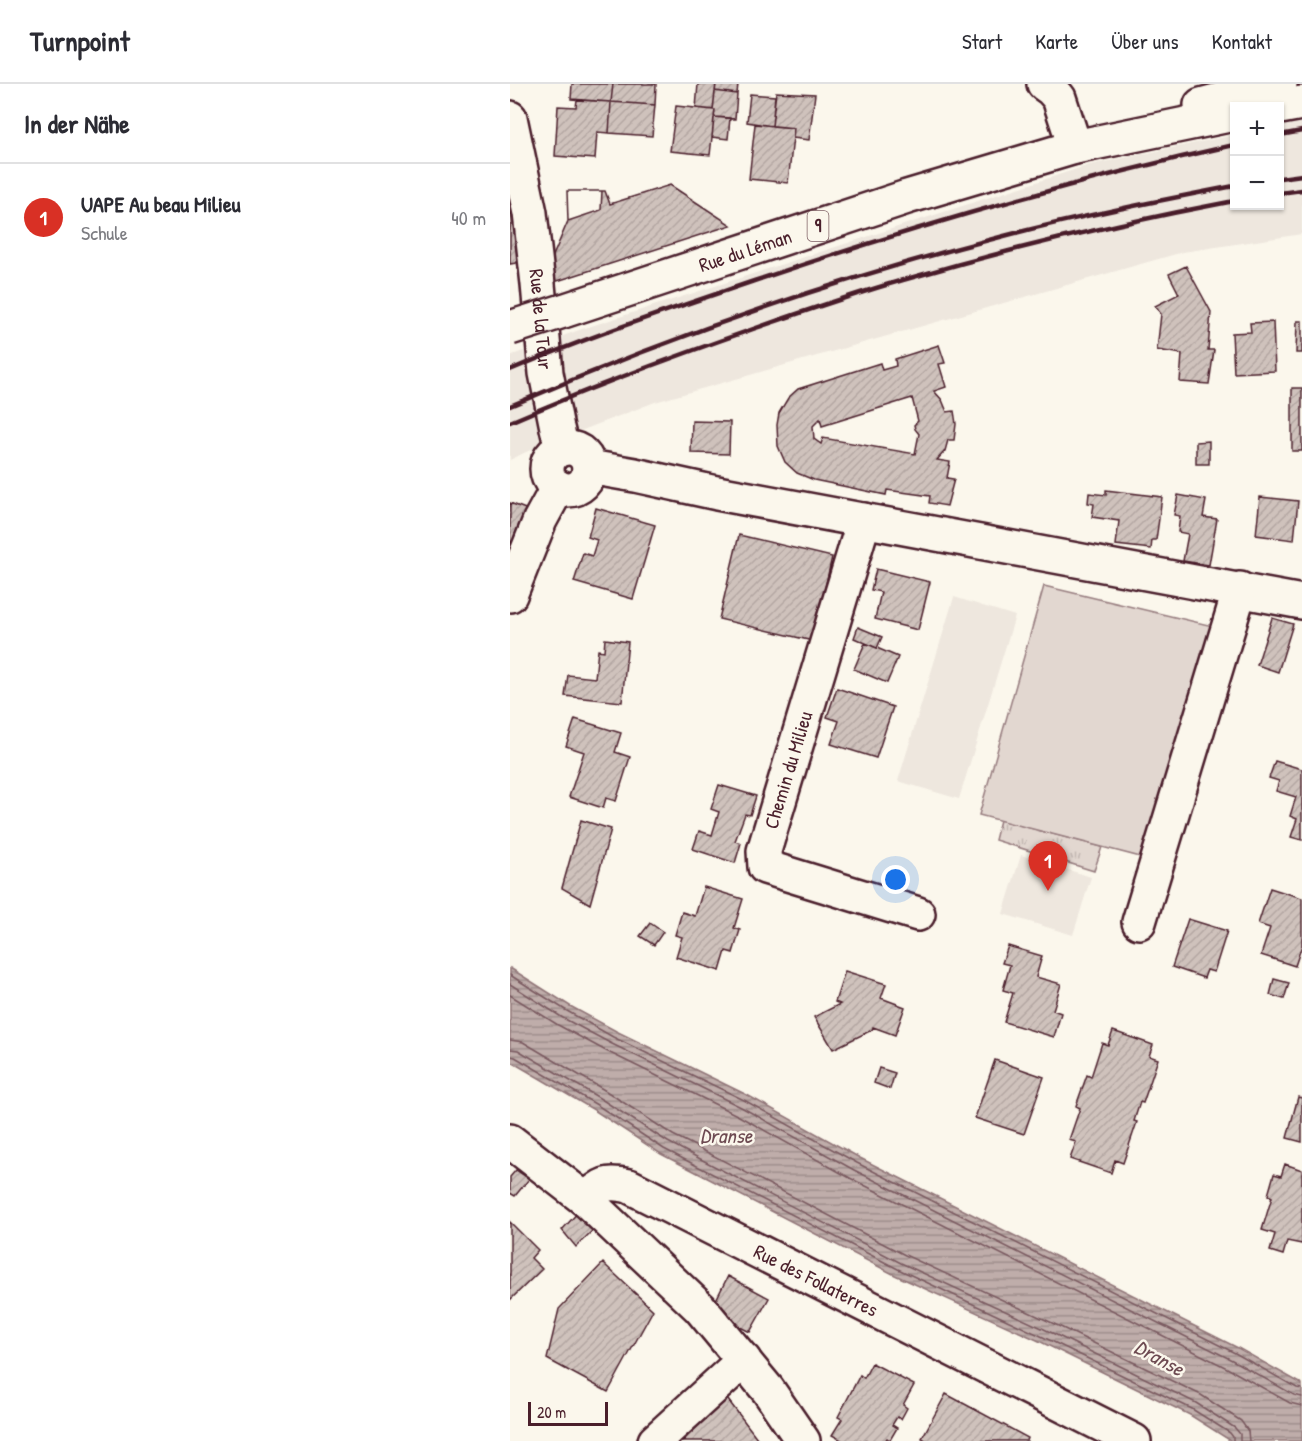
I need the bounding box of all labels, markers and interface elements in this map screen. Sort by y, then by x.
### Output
text: Turnpoint [30,22,130,60]
text: Start [962,27,1002,56]
text: Karte [1035,27,1078,56]
text: Über uns [1111,27,1179,56]
text: Kontakt [1212,27,1272,56]
map controls [1230,102,1284,210]
button: + [1230,102,1284,156]
text: In der Nähe [24,106,130,141]
button: − [1230,156,1284,210]
text: UAPE Au beau Milieu [81,189,240,219]
text: 1 [40,204,47,231]
text: 40 m [451,204,486,231]
road number: 9 [808,211,828,241]
text: Schule [81,219,128,246]
street label: Rue du Léman [695,222,795,278]
street label: Rue de la Tour [523,268,560,371]
street label: Chemin du Milieu [757,708,818,832]
pin: 1 [1028,842,1068,891]
your location [881,865,910,894]
water label: Dranse [700,1121,754,1150]
street label: Rue des Follaterres [749,1237,883,1323]
water label: Dranse [1129,1332,1191,1384]
scale bar [528,1399,608,1426]
text: 20 m [537,1401,566,1423]

